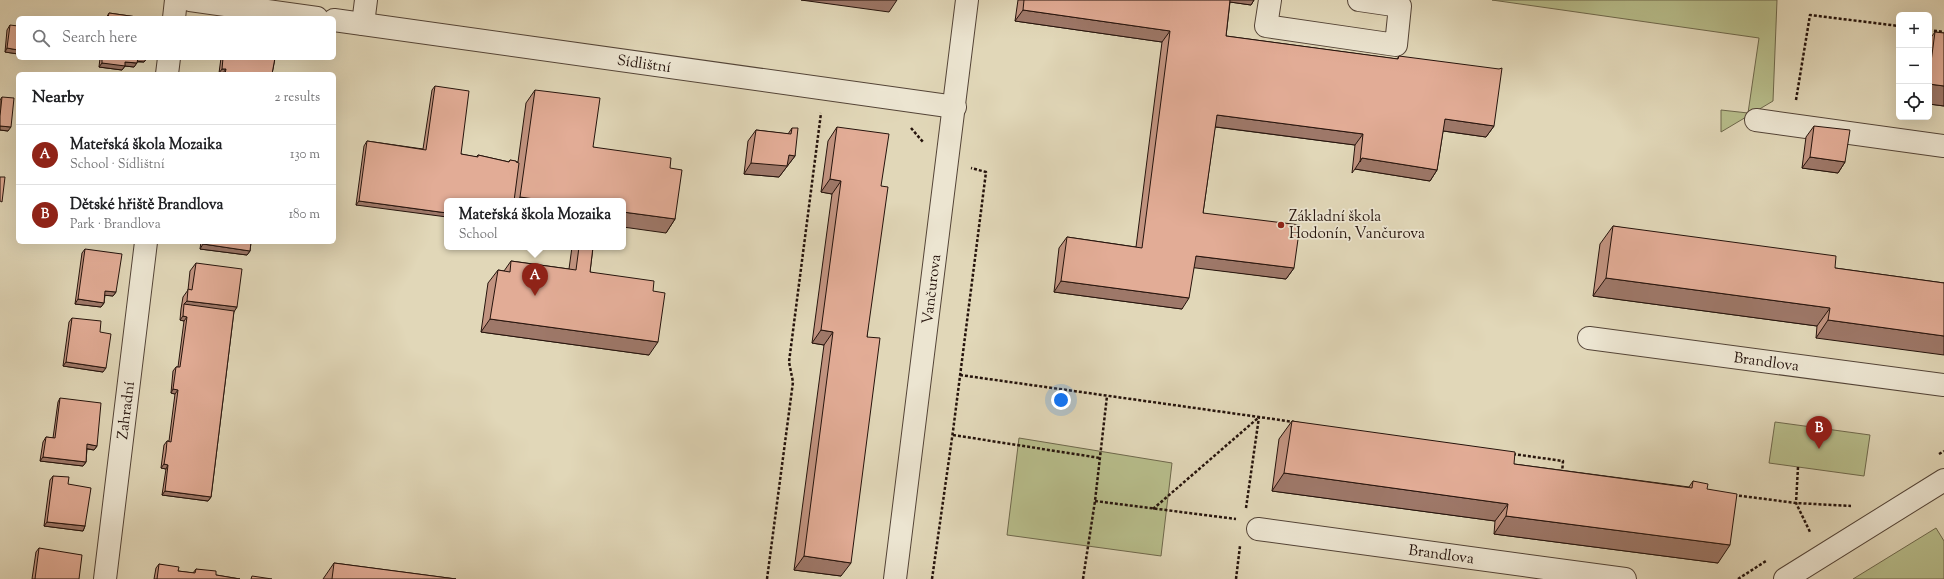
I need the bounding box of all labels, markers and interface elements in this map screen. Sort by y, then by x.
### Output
map controls [1896,12,1932,120]
button: + [1896,12,1932,48]
search box [16,16,336,60]
icon: search [30,27,52,49]
text: Search here [62,28,137,49]
button: − [1896,48,1932,84]
street label: Sídlištní [615,51,672,79]
button: locate [1896,84,1932,120]
text: Nearby [32,86,84,110]
text: 2 results [275,89,320,107]
text: Mateřská škola Mozaika [70,135,222,156]
text: A [40,146,50,164]
text: 130 m [290,146,320,164]
text: School · Sídlištní [70,156,165,174]
text: Dětské hřiště Brandlova [70,195,223,216]
popup [444,198,626,250]
text: Mateřská škola Mozaika [459,205,611,226]
text: B [41,206,49,224]
text: 180 m [289,206,320,224]
place label: Základní škola Hodonín, Vančurova [1289,207,1425,245]
text: Park · Brandlova [70,216,161,234]
marker: Základní škola Hodonín, Vančurova [1276,220,1286,230]
text: School [459,226,498,244]
street label: Vančurova [918,253,947,326]
pin: A [522,263,548,296]
street label: Brandlova [1732,348,1800,378]
street label: Zahradní [113,380,141,440]
your location [1051,390,1071,410]
pin: B [1806,416,1832,449]
street label: Brandlova [1407,541,1475,570]

